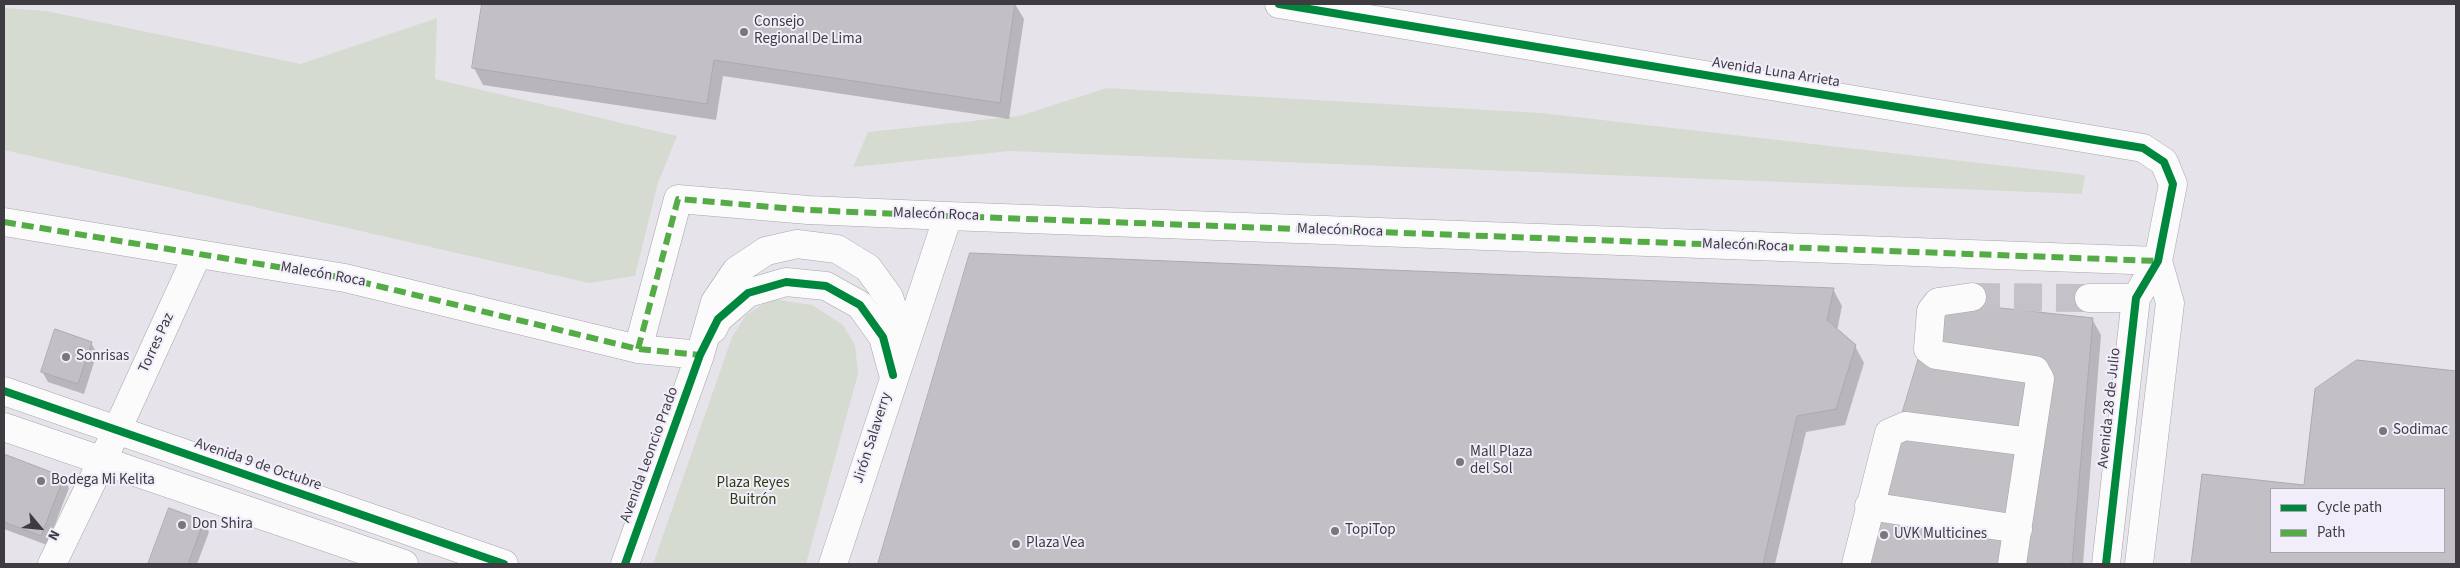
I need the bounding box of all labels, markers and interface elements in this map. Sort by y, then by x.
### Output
place label: Consejo Regional De Lima [754,14,862,49]
marker: Consejo Regional De Lima [738,26,750,38]
street label: Avenida Luna Arrieta [1711,54,1841,92]
street label: Malecón Roca [893,204,979,226]
street label: Malecón Roca [1297,220,1383,242]
street label: Malecón Roca [1702,235,1788,257]
street label: Malecón Roca [279,259,367,291]
street label: Torres Paz [135,310,179,376]
street label: Avenida 28 de Julio [2095,347,2125,469]
place label: Sonrisas [76,348,129,366]
marker: Sonrisas [60,351,72,363]
street label: Avenida Leoncio Prado [617,385,683,525]
street label: Jirón Salaverry [850,390,896,486]
place label: Sodimac [2393,422,2448,440]
marker: Sodimac [2377,425,2389,437]
street label: Avenida 9 de Octubre [192,435,324,495]
place label: Mall Plaza del Sol [1470,444,1533,479]
marker: Mall Plaza del Sol [1454,456,1466,468]
place label: Bodega Mi Kelita [51,472,155,490]
marker: Bodega Mi Kelita [35,475,47,487]
park label: Plaza Reyes Buitrón [716,475,790,510]
legend [2270,488,2445,553]
text: Cycle path [2317,497,2382,518]
north arrow [15,503,65,553]
place label: Don Shira [192,516,253,534]
marker: Don Shira [176,519,188,531]
place label: TopiTop [1345,522,1396,540]
text: Path [2317,522,2345,543]
marker: TopiTop [1329,525,1341,537]
text: N [42,526,64,544]
place label: UVK Multicines [1894,526,1987,544]
marker: UVK Multicines [1878,529,1890,541]
place label: Plaza Vea [1026,535,1085,553]
marker: Plaza Vea [1010,538,1022,550]

